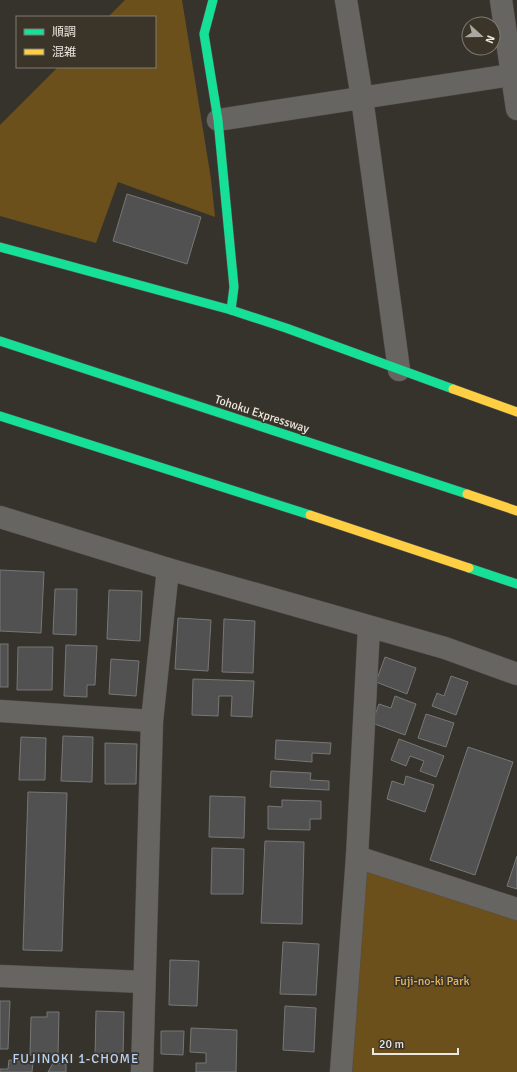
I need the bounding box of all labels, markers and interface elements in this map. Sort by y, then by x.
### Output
legend [16,16,156,68]
north arrow [461,16,501,56]
text: 順調 [52,25,76,40]
text: N [482,34,497,45]
text: 混雑 [52,45,76,60]
street label: Tohoku Expressway [213,392,311,437]
park label: Fuji-no-ki Park [394,974,470,989]
scale bar [373,1030,458,1056]
text: 20 m [379,1037,404,1052]
district label: FUJINOKI 1-CHOME [13,1051,139,1067]

